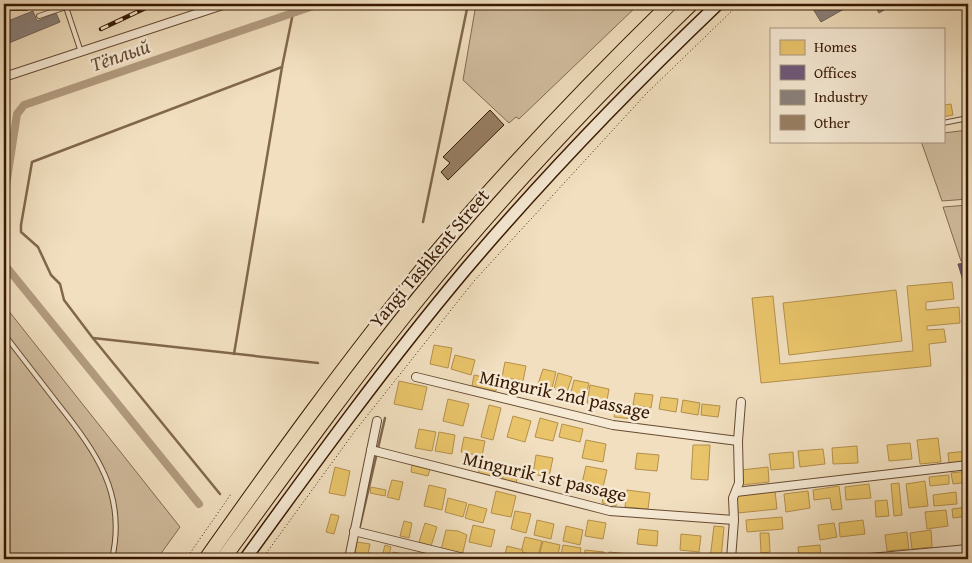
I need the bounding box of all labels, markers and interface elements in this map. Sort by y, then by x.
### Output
legend [770,28,944,142]
water label: Тёплый [86,31,154,78]
text: Homes [814,36,857,57]
text: Offices [814,62,857,83]
text: Industry [814,86,869,107]
text: Other [814,112,850,133]
street label: Yangi Tashkent Street [362,182,496,334]
street label: Mingurik 2nd passage [477,362,653,426]
street label: Mingurik 1st passage [460,444,630,509]

